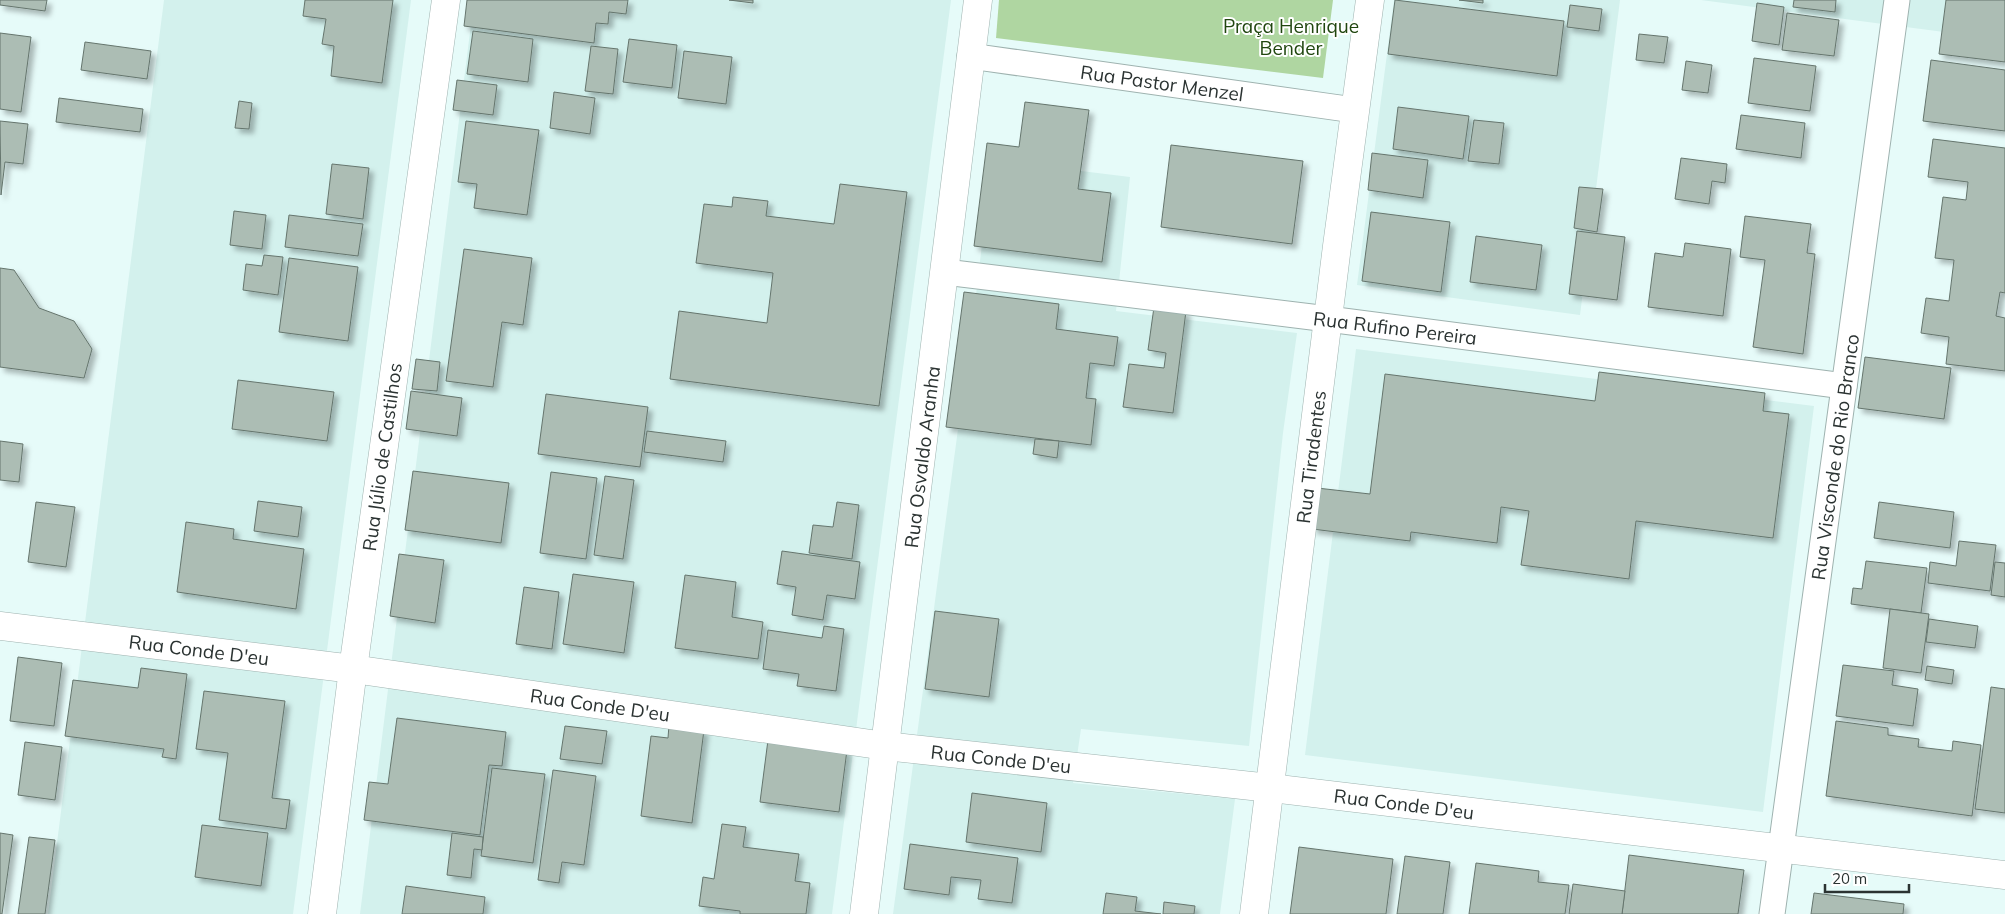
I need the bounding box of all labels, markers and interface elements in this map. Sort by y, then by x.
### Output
park label: Praça Henrique Bender [1223,14,1359,60]
street label: Rua Pastor Menzel [1079,60,1245,106]
street label: Rua Rufino Pereira [1312,306,1478,350]
street label: Rua Visconde do Rio Branco [1806,332,1864,582]
street label: Rua Júlio de Castilhos [357,361,407,553]
street label: Rua Osvaldo Aranha [899,365,945,549]
street label: Rua Tiradentes [1291,389,1331,525]
street label: Rua Conde D'eu [127,629,271,671]
street label: Rua Conde D'eu [528,683,672,727]
street label: Rua Conde D'eu [930,740,1072,778]
street label: Rua Conde D'eu [1332,783,1476,825]
scale bar [1825,862,1909,894]
text: 20 m [1832,869,1867,888]

